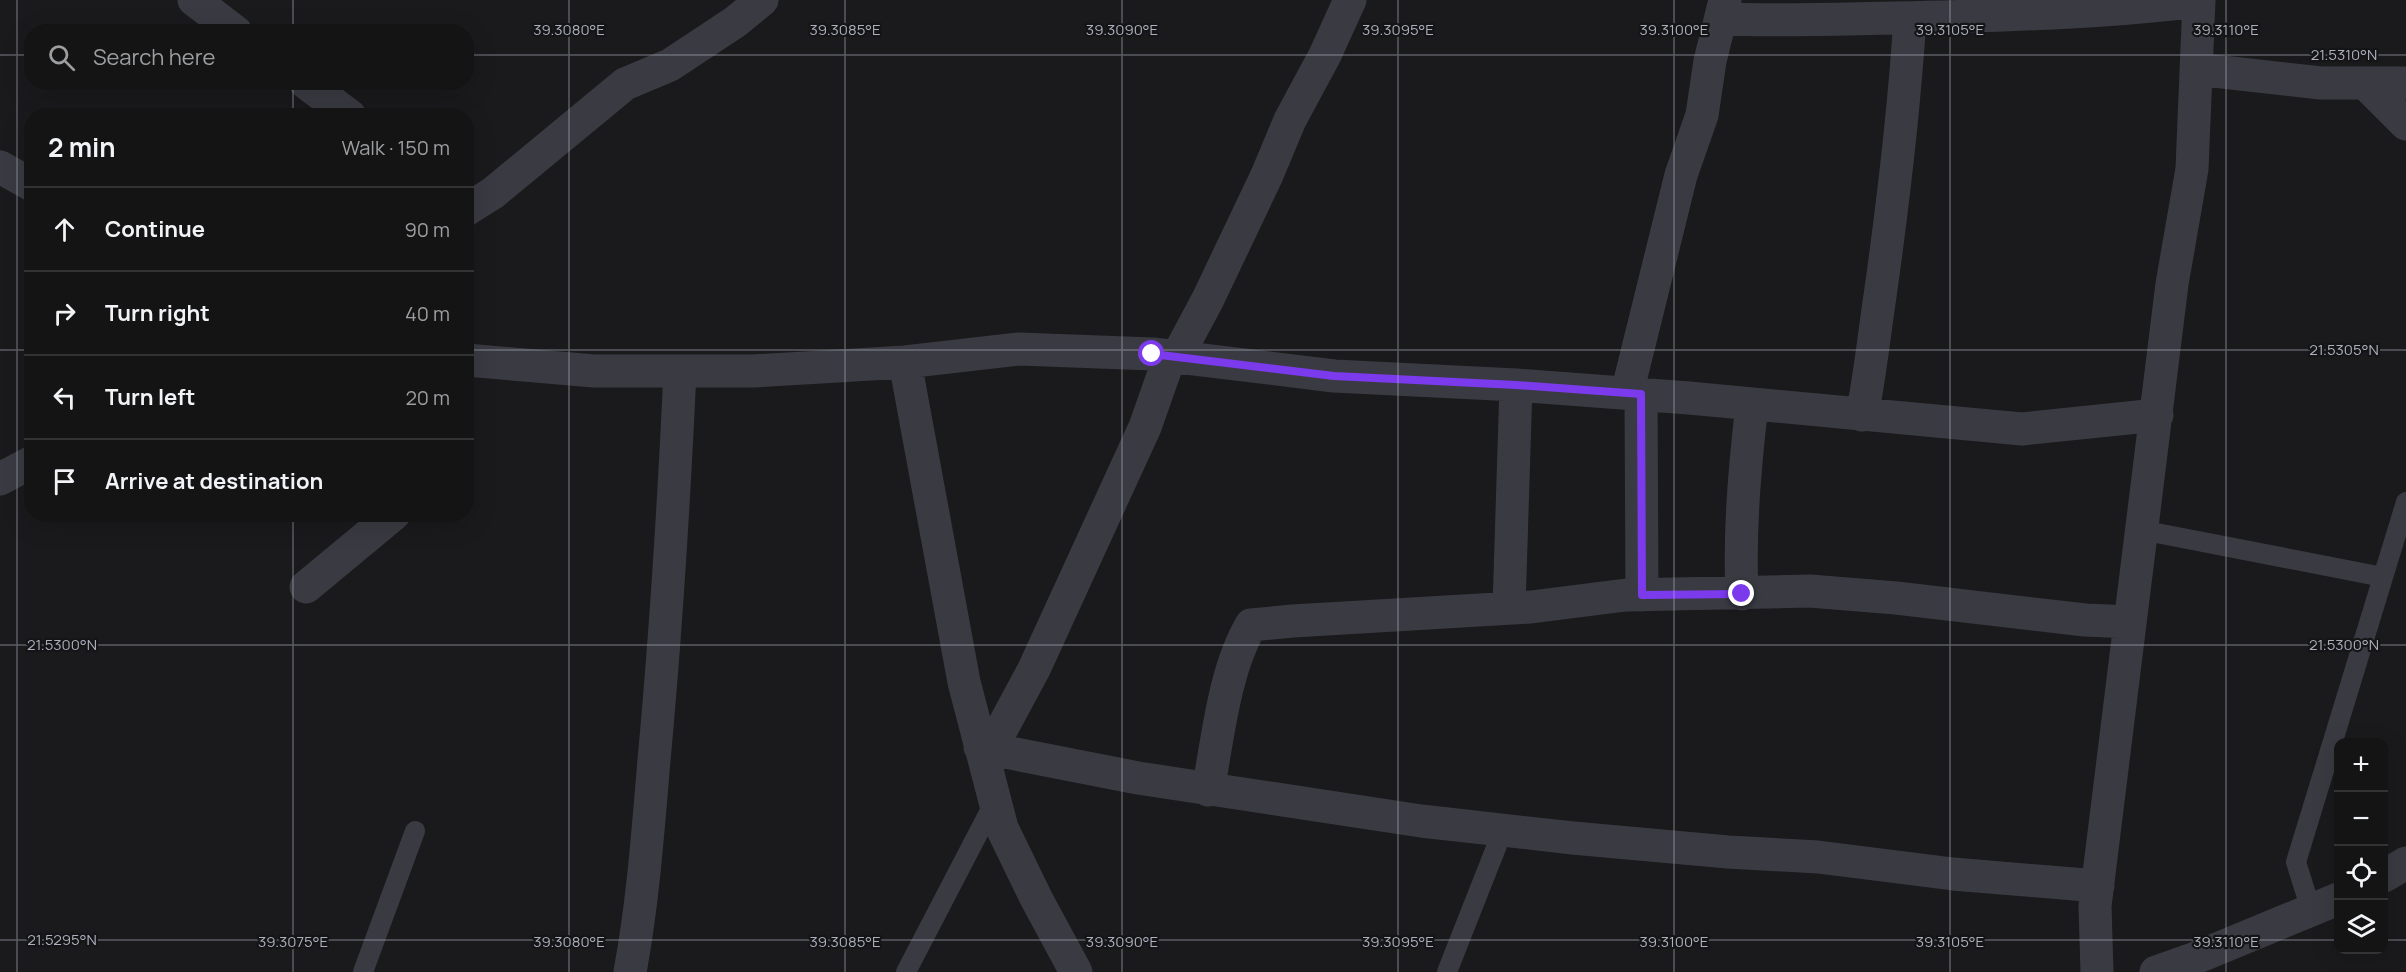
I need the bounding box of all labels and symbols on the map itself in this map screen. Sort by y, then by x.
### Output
text: 39.3080°E [533,19,605,40]
text: 39.3085°E [809,19,881,40]
text: 39.3090°E [1086,19,1158,40]
text: 39.3095°E [1362,19,1434,40]
text: 39.3100°E [1640,19,1708,40]
text: 39.3105°E [1916,19,1984,40]
text: 39.3110°E [2193,19,2259,40]
text: 21.5310°N [2311,44,2377,65]
text: 21.5305°N [2309,339,2379,360]
route start [1138,340,1164,366]
route end [1728,580,1754,606]
text: 21.5300°N [27,634,97,655]
text: 21.5300°N [2309,634,2379,655]
text: 21.5295°N [27,929,97,950]
text: 39.3075°E [258,931,328,952]
text: 39.3080°E [533,931,605,952]
text: 39.3085°E [809,931,881,952]
text: 39.3090°E [1086,931,1158,952]
text: 39.3095°E [1362,931,1434,952]
text: 39.3100°E [1640,931,1708,952]
text: 39.3105°E [1916,931,1984,952]
text: 39.3110°E [2193,931,2259,952]

